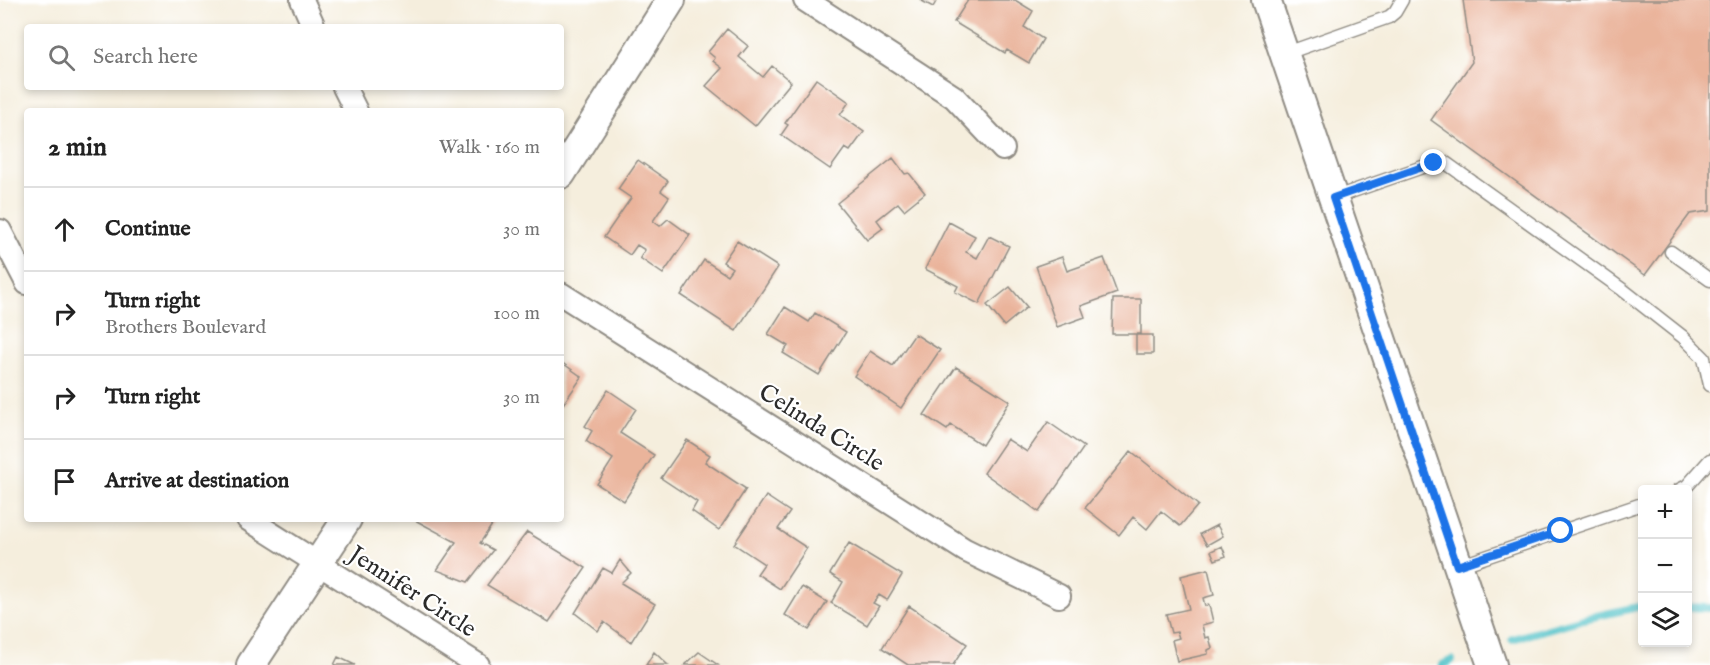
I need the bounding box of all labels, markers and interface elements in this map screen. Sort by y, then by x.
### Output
search box [24,24,564,90]
icon: search [45,41,78,74]
text: Search here [93,43,198,71]
text: 2 min [48,131,107,164]
text: Walk · 160 m [439,135,540,160]
route end [1420,149,1446,175]
icon: ahead [48,213,81,246]
text: Continue [105,215,191,243]
text: 30 m [503,217,540,242]
text: Turn right [105,287,200,315]
icon: right [48,297,81,330]
text: 100 m [493,301,540,326]
text: Brothers Boulevard [105,315,266,340]
street label: Celinda Circle [753,377,890,479]
icon: right [48,381,81,414]
text: Turn right [105,383,200,411]
text: 30 m [503,385,540,410]
icon: arrive [48,465,81,498]
text: Arrive at destination [105,467,289,495]
map controls [1638,485,1692,647]
button: + [1638,485,1692,539]
route start [1547,517,1573,543]
street label: Jennifer Circle [340,538,482,645]
button: − [1638,539,1692,593]
button: layers [1638,593,1692,647]

